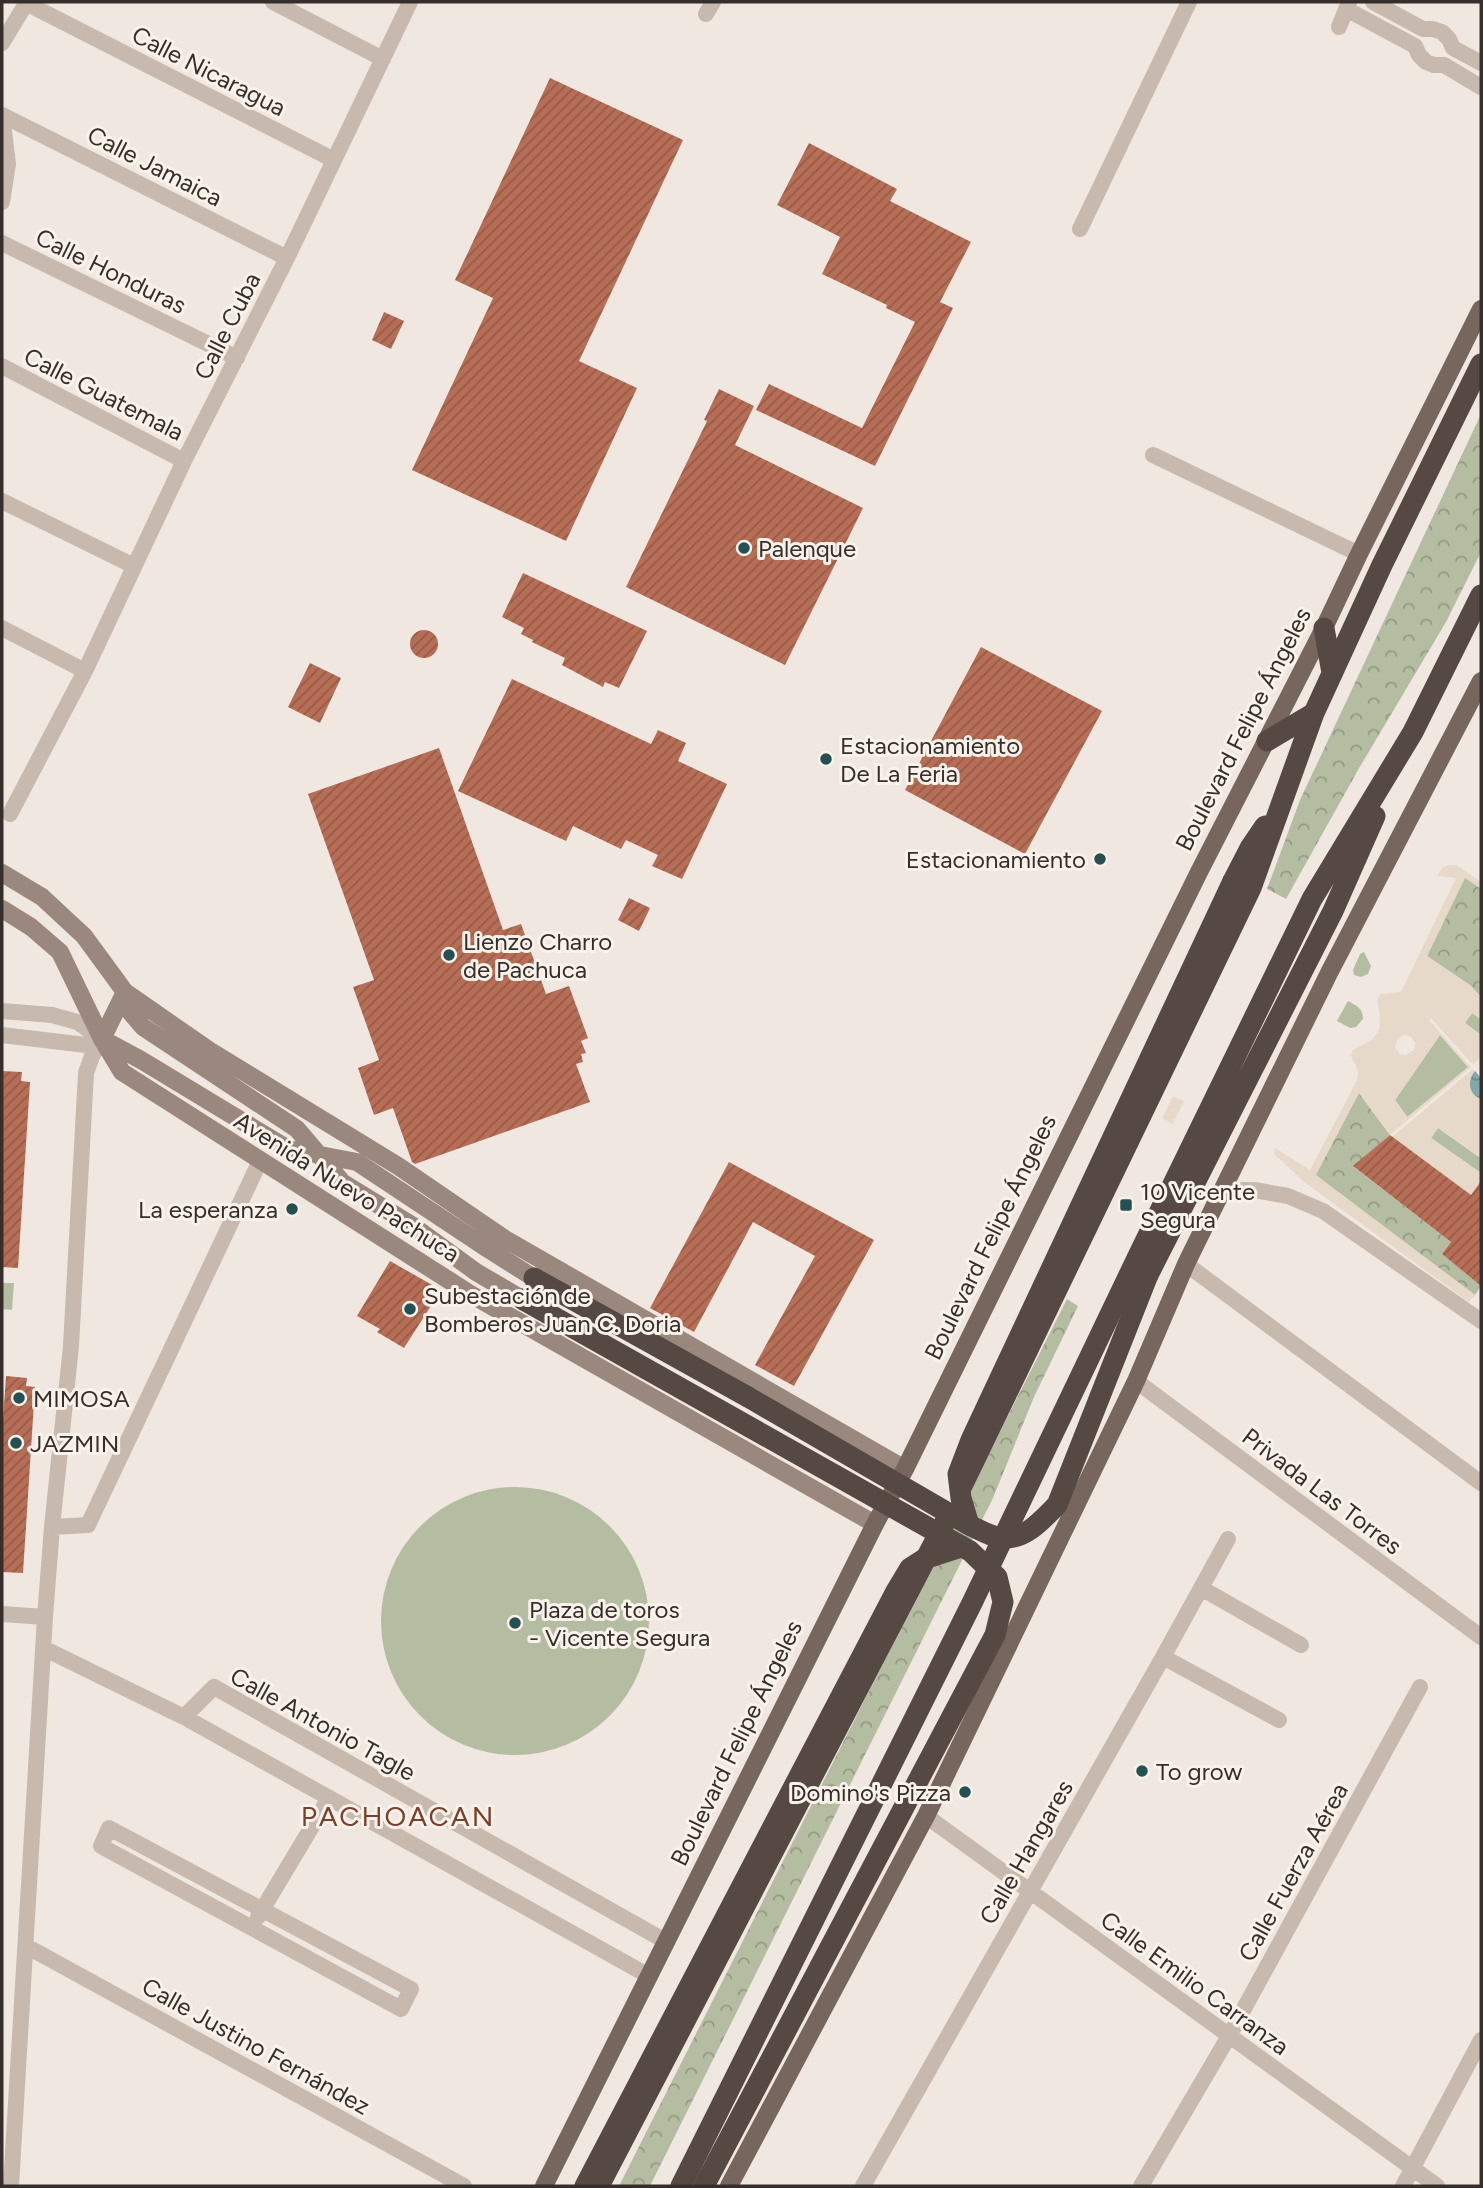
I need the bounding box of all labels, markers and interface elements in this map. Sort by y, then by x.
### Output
street label: Calle Nicaragua [127,20,291,122]
street label: Calle Jamaica [83,120,227,212]
street label: Calle Honduras [31,222,191,320]
street label: Calle Cuba [188,268,266,384]
street label: Calle Guatemala [19,341,189,447]
place label: Palenque [758,534,856,563]
marker: Palenque [736,540,752,556]
street label: Boulevard Felipe Ángeles [1169,603,1317,855]
place label: Estacionamiento De La Feria [840,731,1020,788]
marker: Estacionamiento De La Feria [818,751,834,767]
place label: Estacionamiento [906,845,1086,874]
marker: Estacionamiento [1092,851,1108,867]
place label: Lienzo Charro de Pachuca [463,927,612,984]
marker: Lienzo Charro de Pachuca [441,947,457,963]
street label: Avenida Nuevo Pachuca [229,1106,465,1268]
street label: Boulevard Felipe Ángeles [918,1110,1062,1364]
place label: 10 Vicente Segura [1140,1177,1255,1234]
place label: La esperanza [138,1195,278,1224]
marker: 10 Vicente Segura [1118,1197,1134,1213]
marker: La esperanza [284,1201,300,1217]
place label: Subestación de Bomberos Juan C. Doria [424,1281,681,1338]
marker: Subestación de Bomberos Juan C. Doria [402,1301,418,1317]
place label: MIMOSA [33,1384,130,1413]
marker: MIMOSA [11,1390,27,1406]
street label: Privada Las Torres [1237,1422,1407,1560]
place label: JAZMIN [30,1429,119,1458]
marker: JAZMIN [8,1435,24,1451]
place label: Plaza de toros - Vicente Segura [529,1595,710,1652]
marker: Plaza de toros - Vicente Segura [507,1615,523,1631]
street label: Boulevard Felipe Ángeles [664,1616,808,1870]
street label: Calle Antonio Tagle [225,1661,421,1787]
place label: To grow [1156,1757,1242,1786]
marker: To grow [1134,1763,1150,1779]
street label: Calle Hangares [973,1775,1079,1929]
place label: Domino's Pizza [790,1778,951,1807]
street label: Calle Fuerza Aérea [1232,1778,1354,1966]
marker: Domino's Pizza [957,1784,973,1800]
district label: PACHOACAN [301,1799,495,1833]
street label: Calle Emilio Carranza [1095,1905,1295,2061]
street label: Calle Justino Fernández [137,1971,375,2121]

